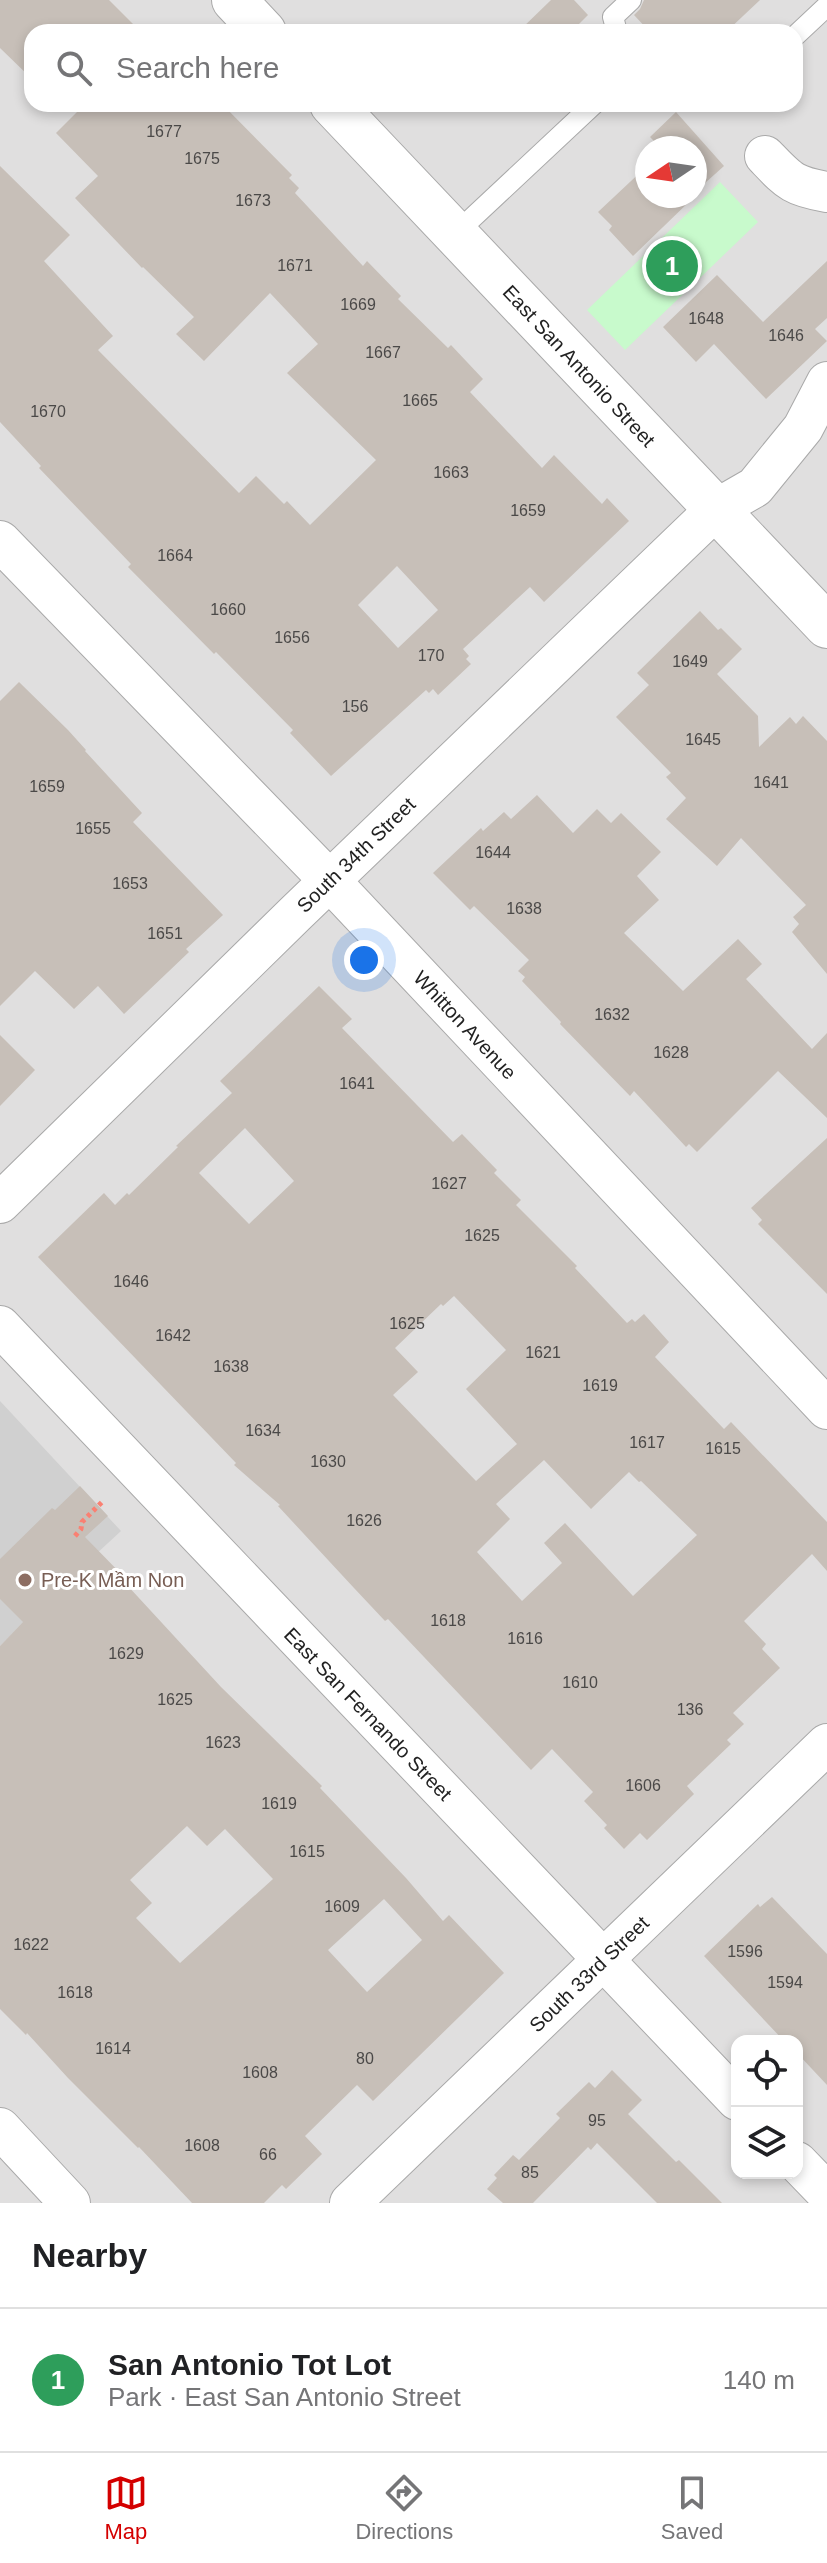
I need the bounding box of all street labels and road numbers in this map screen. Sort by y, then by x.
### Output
street label: East San Antonio Street [499,281,660,451]
street label: South 34th Street [292,793,420,917]
street label: Whitton Avenue [409,966,521,1084]
street label: East San Fernando Street [280,1623,457,1805]
street label: South 33rd Street [525,1911,653,2036]

